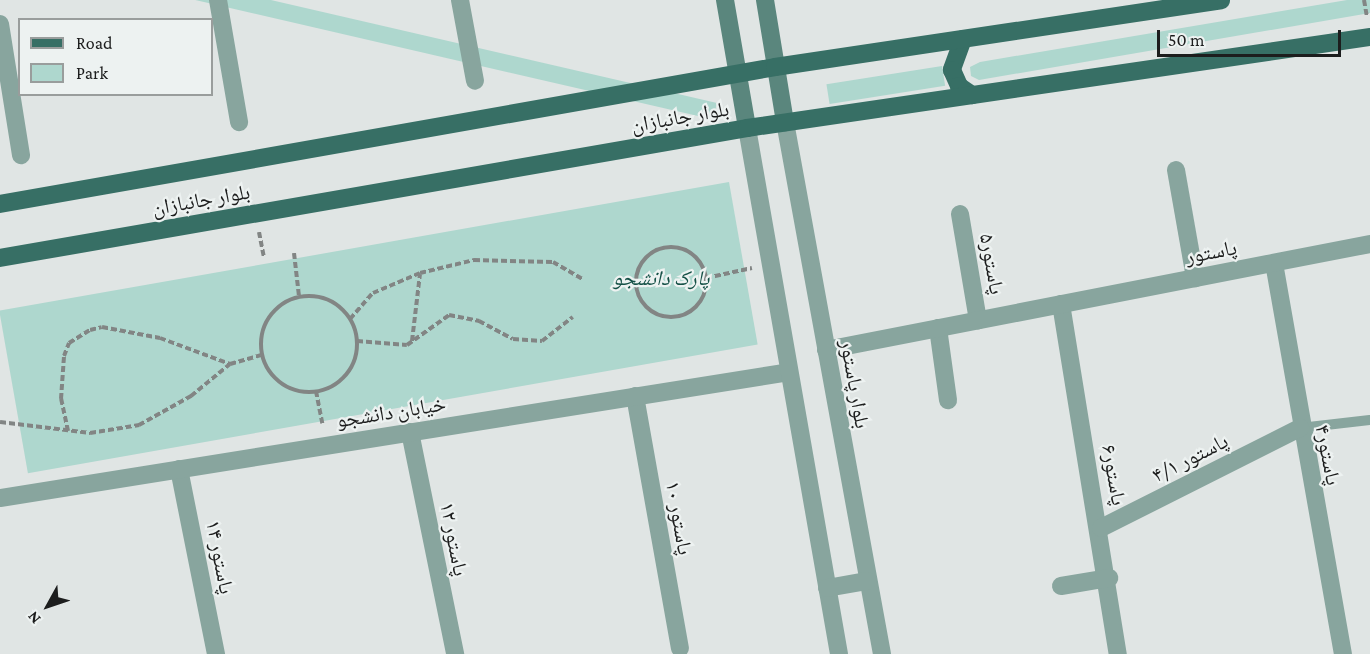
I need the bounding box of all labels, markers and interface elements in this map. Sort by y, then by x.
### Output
legend [18,18,213,96]
scale bar [1160,18,1344,56]
text: 50 m [1168,30,1205,50]
text: Road [76,33,113,53]
text: Park [76,63,108,83]
street label: بلوار جانبازان [629,96,731,138]
street label: بلوار جانبازان [150,179,252,221]
street label: پاستور۵ [974,232,1010,296]
street label: پاستور [1183,235,1239,269]
park label: پارک دانشجو [613,265,709,291]
street label: بلوار پاستور [835,338,875,430]
street label: خیابان دانشجو [334,391,448,433]
street label: پاستور۴ [1310,423,1346,487]
street label: پاستور ۴/۱ [1148,428,1232,488]
street label: پاستور۶ [1096,443,1132,507]
street label: پاستور ۱۰ [660,479,698,557]
street label: پاستور ۱۲ [435,500,473,578]
street label: پاستور ۱۴ [201,518,239,596]
north arrow [18,576,78,636]
text: N [24,608,44,628]

